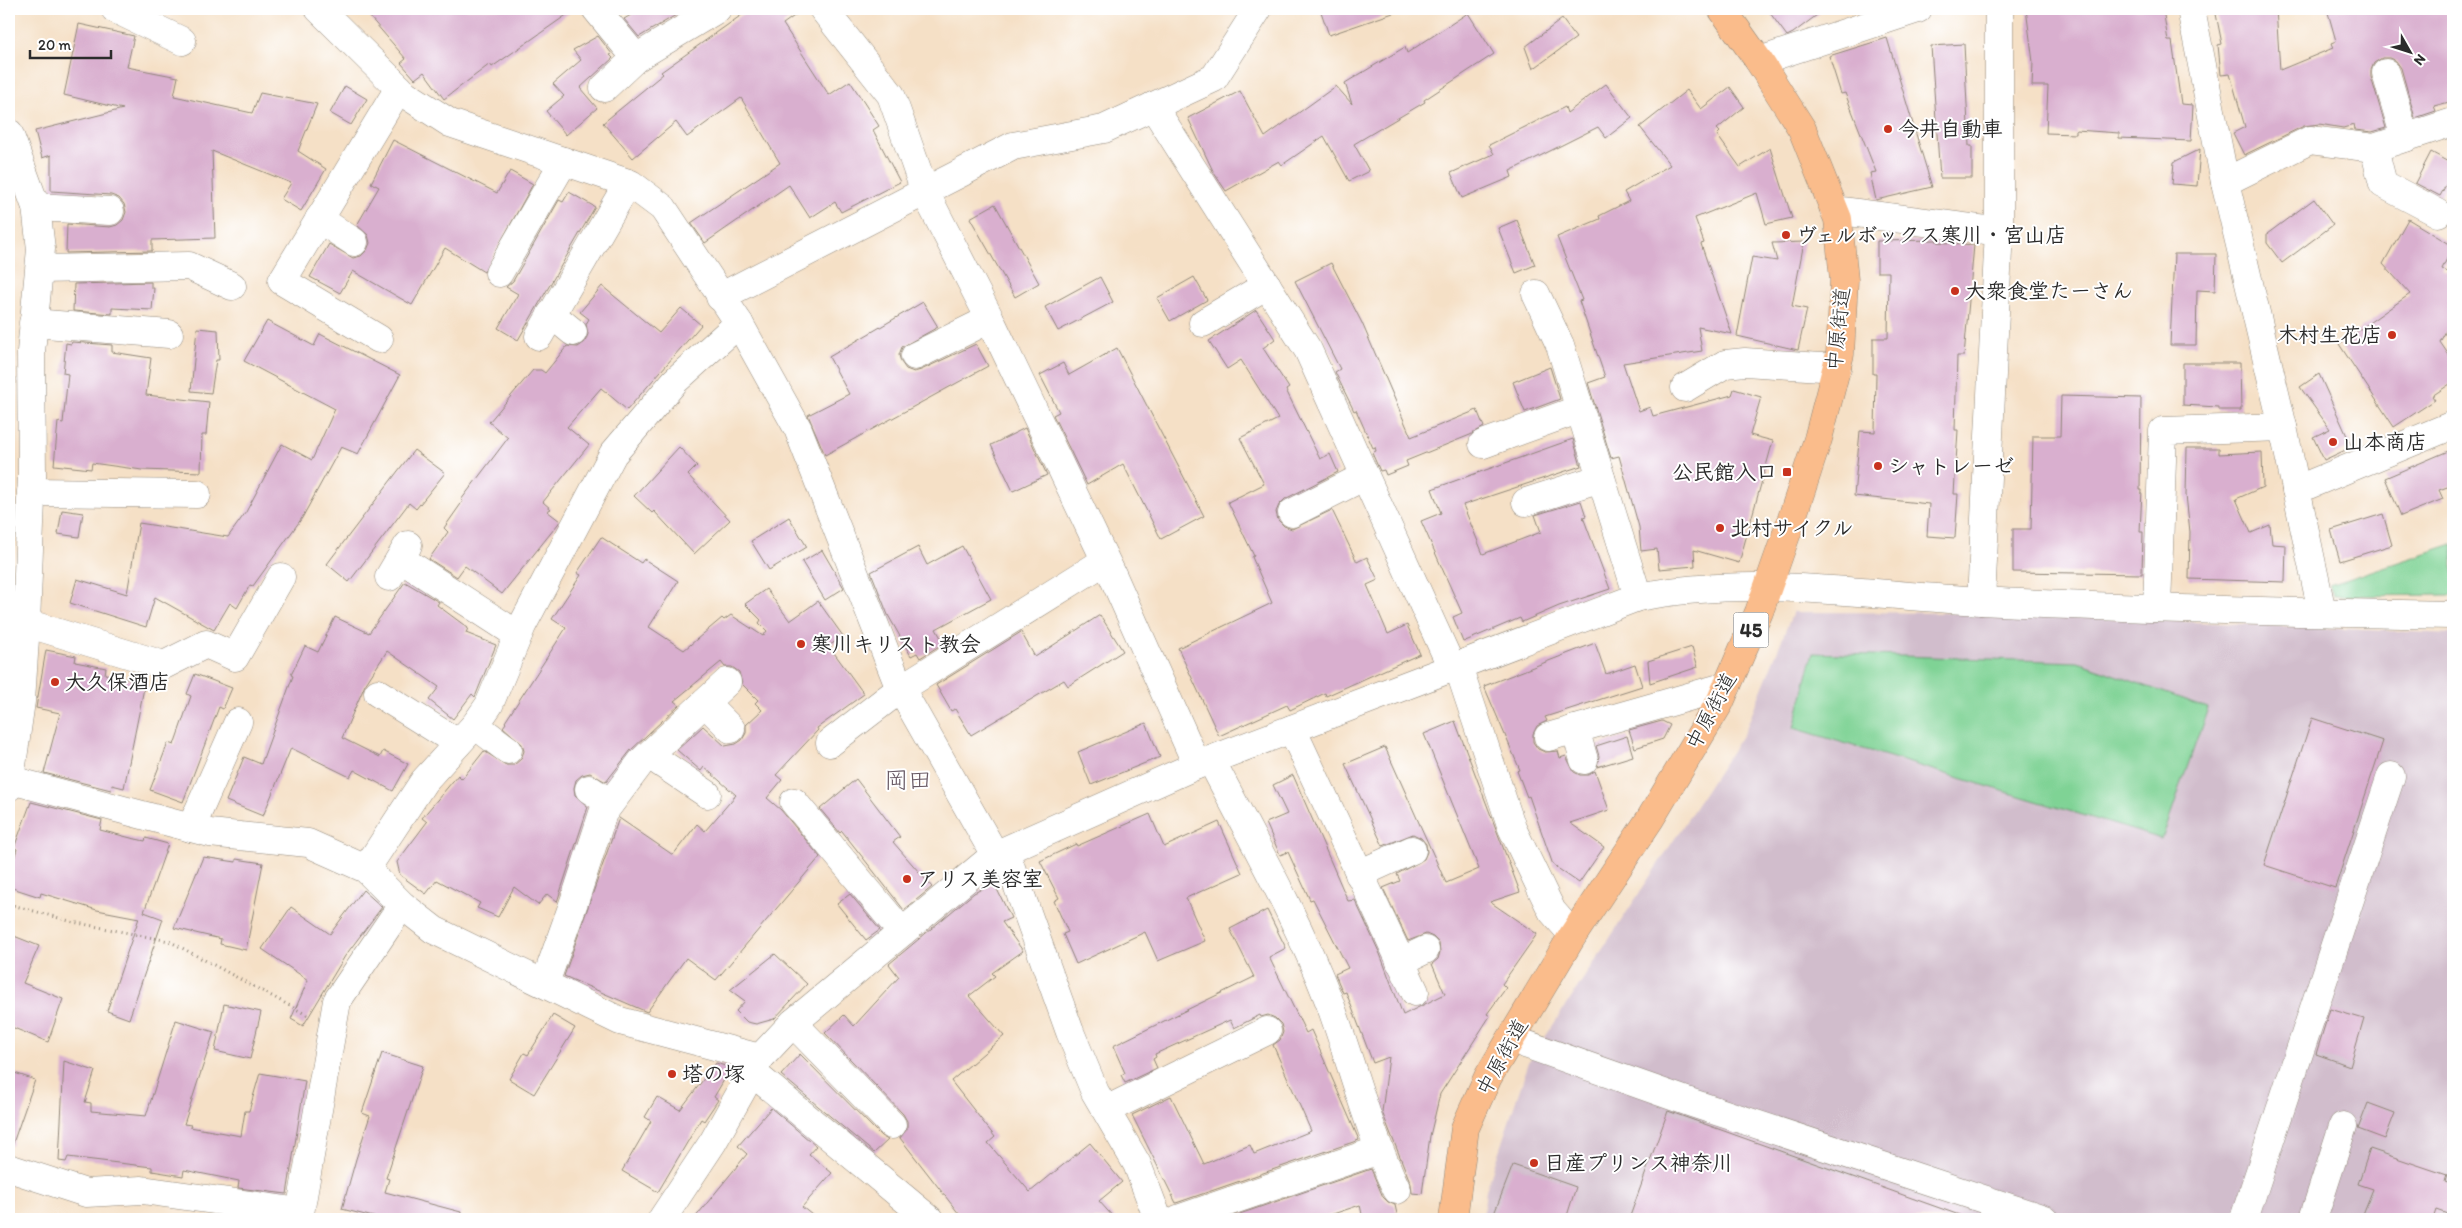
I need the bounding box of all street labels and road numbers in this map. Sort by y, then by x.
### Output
street label: 中原街道 [1821,286,1854,372]
road number: 45 [1734,612,1768,648]
street label: 中原街道 [1680,668,1741,754]
street label: 中原街道 [1470,1014,1533,1100]

